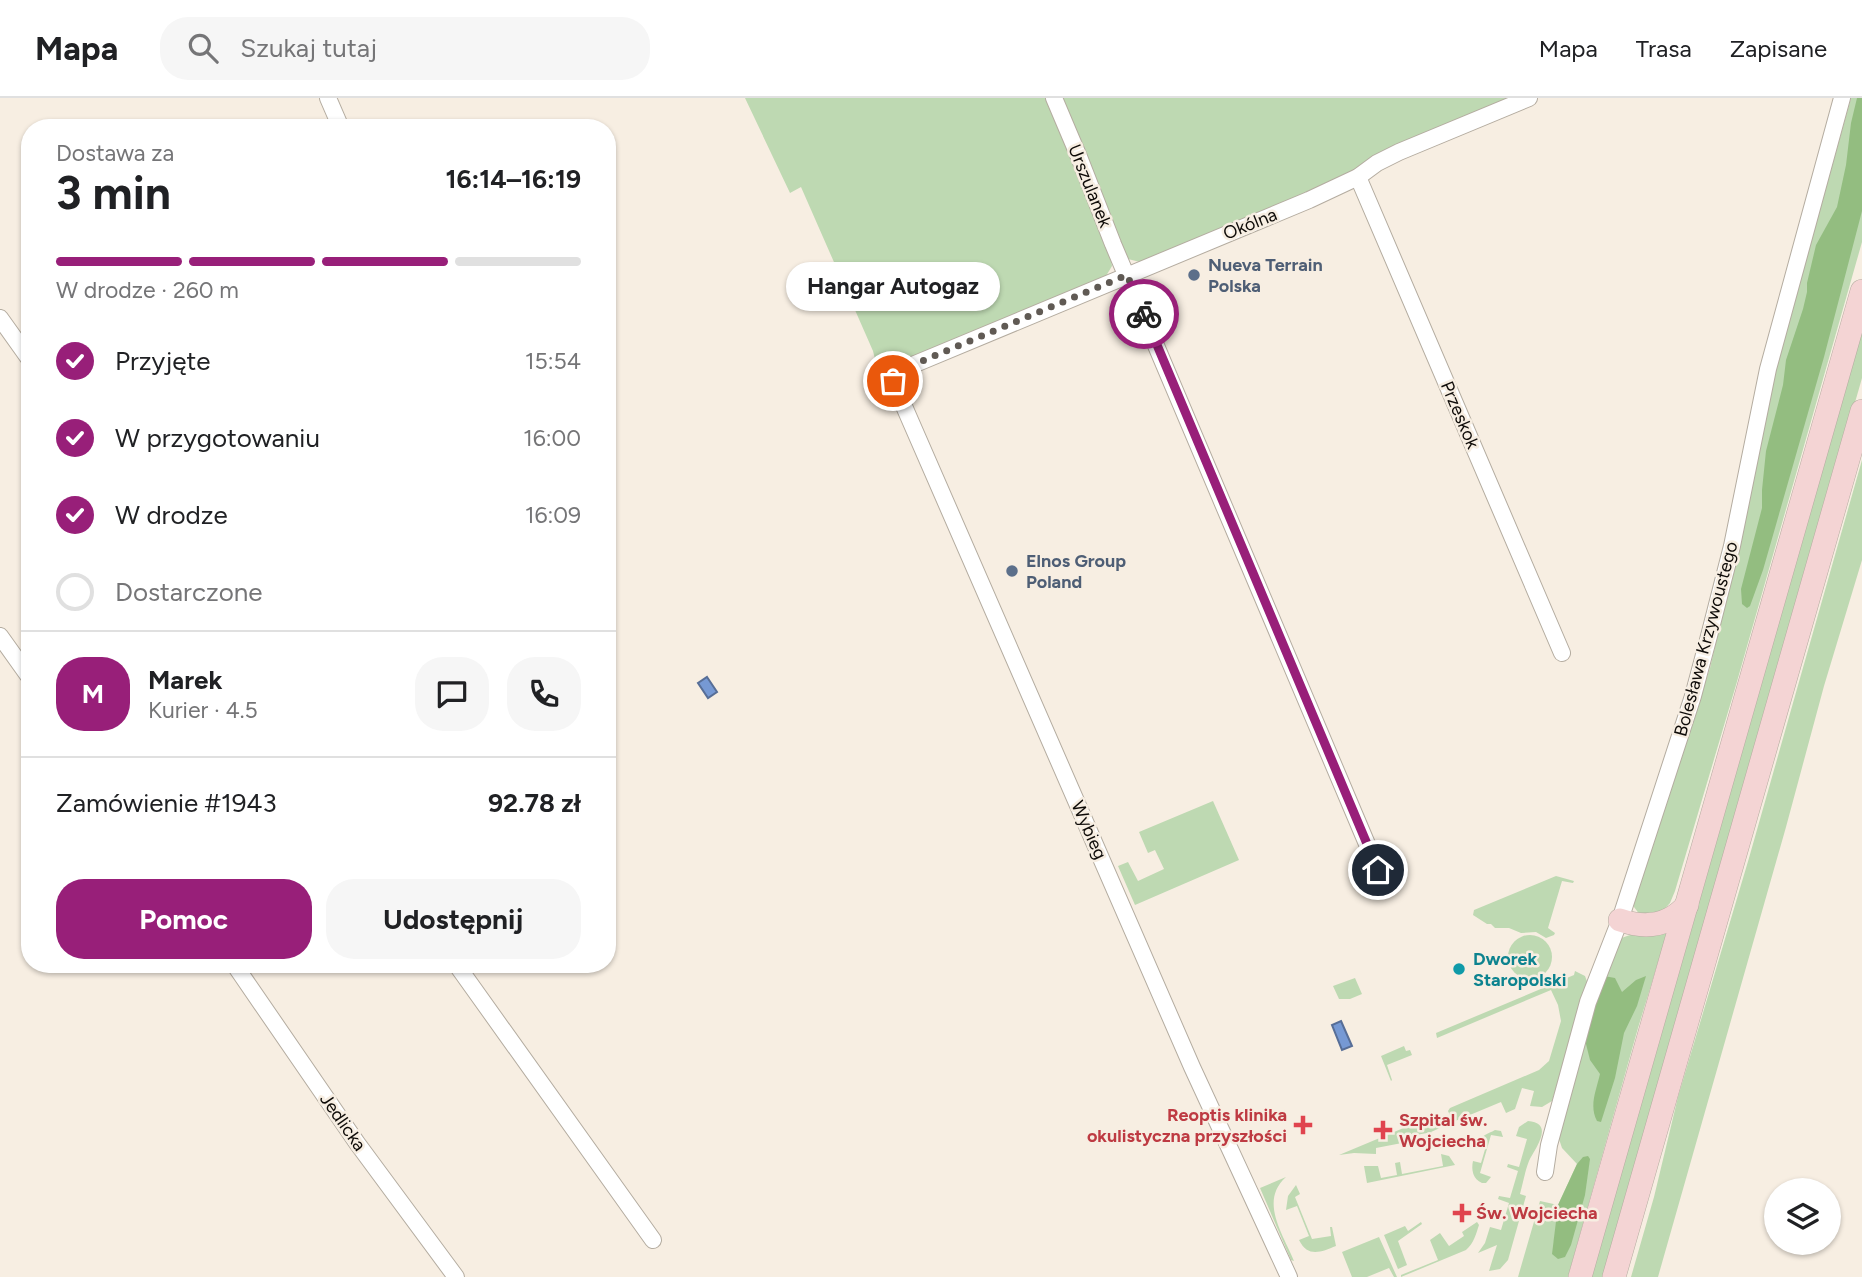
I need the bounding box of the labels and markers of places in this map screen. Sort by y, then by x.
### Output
place label: Nueva Terrain Polska [1208,254,1323,297]
callout: Hangar Autogaz [786,262,1000,311]
marker: Nueva Terrain Polska [1186,267,1202,283]
pin [863,351,923,411]
place label: Elnos Group Poland [1026,550,1126,593]
marker: Elnos Group Poland [1004,563,1020,579]
pin [1348,840,1408,900]
place label: Dworek Staropolski [1473,948,1566,991]
marker: Dworek Staropolski [1451,961,1467,977]
place label: Reoptis klinika okulistyczna przyszłości [1087,1104,1287,1147]
place label: Szpital św. Wojciecha [1399,1109,1488,1152]
marker: Reoptis klinika okulistyczna przyszłości [1293,1115,1313,1135]
marker: Szpital św. Wojciecha [1373,1120,1393,1140]
place label: Św. Wojciecha [1476,1202,1598,1224]
marker: Św. Wojciecha [1454,1205,1470,1221]

